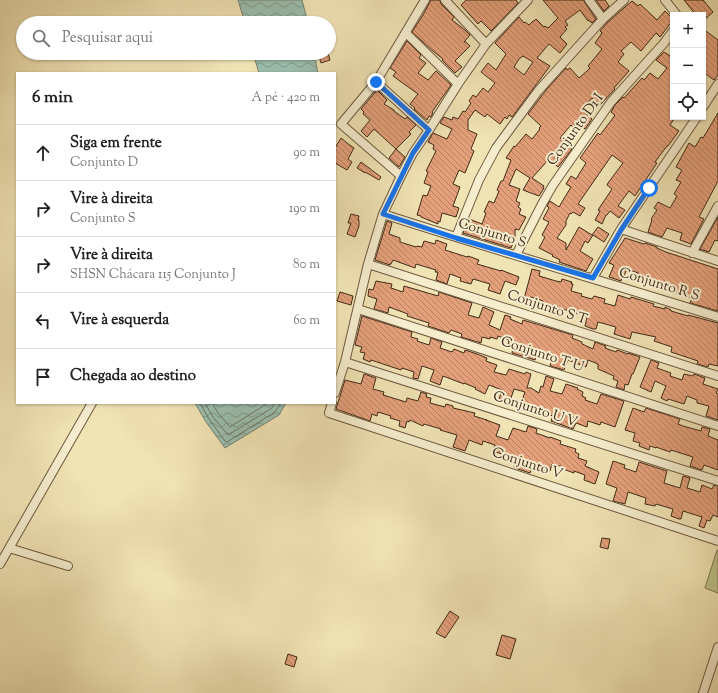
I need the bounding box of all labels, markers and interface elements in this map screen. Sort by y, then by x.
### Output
map controls [670,12,706,120]
button: + [670,12,706,48]
search box [16,16,336,60]
icon: search [30,27,52,49]
text: Pesquisar aqui [62,28,153,49]
button: − [670,48,706,84]
route end [367,73,385,91]
button: locate [670,84,706,120]
text: 6 min [32,86,73,110]
text: A pé · 420 m [252,89,320,107]
street label: Conjunto D1 I [543,89,609,170]
text: Siga em frente [70,133,162,154]
icon: ahead [32,142,54,164]
text: 90 m [293,144,320,162]
text: Conjunto D [70,154,138,172]
route start [640,179,658,197]
text: Vire à direita [70,189,153,210]
icon: right [32,198,54,220]
text: 190 m [289,200,320,218]
text: Conjunto S [70,210,135,228]
street label: Conjunto S [455,214,529,254]
text: Vire à direita [70,245,153,266]
icon: right [32,254,54,276]
text: 80 m [293,256,320,274]
street label: Conjunto R S [616,263,702,307]
text: SHSN Chácara 115 Conjunto J [70,266,236,284]
street label: Conjunto S T [504,286,590,330]
icon: left [32,310,54,332]
text: Vire à esquerda [70,310,169,331]
text: 60 m [293,312,320,330]
street label: Conjunto T U [498,332,587,378]
icon: arrive [32,366,54,388]
text: Chegada ao destino [70,366,196,387]
street label: Conjunto U V [490,387,581,433]
street label: Conjunto V [489,443,566,485]

